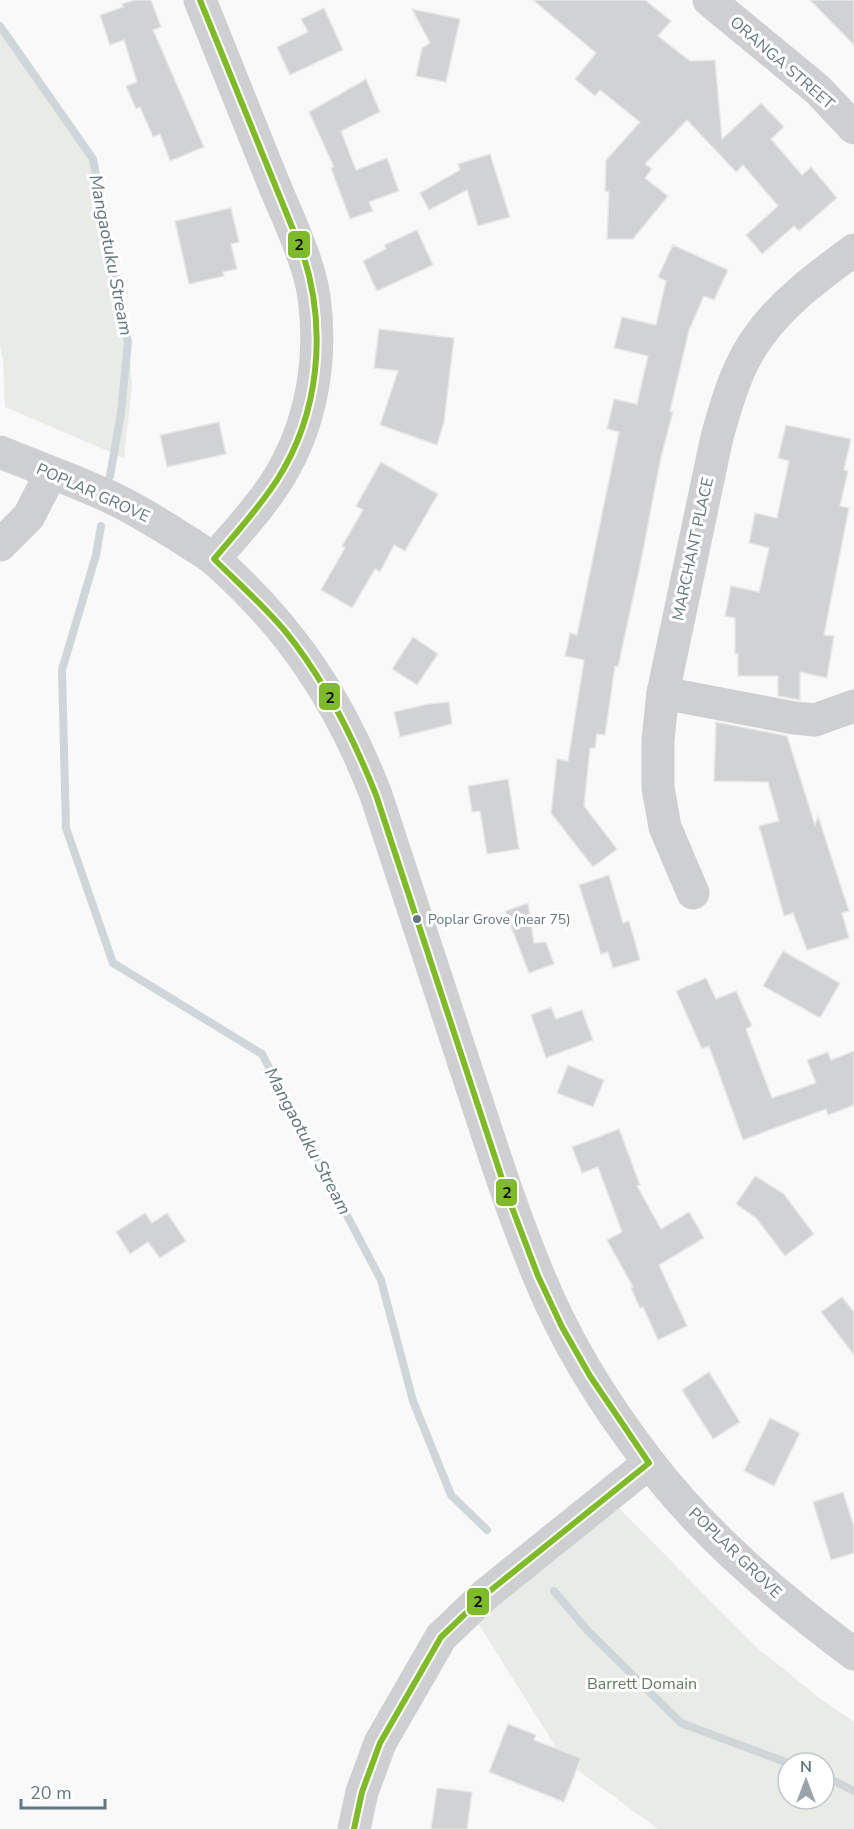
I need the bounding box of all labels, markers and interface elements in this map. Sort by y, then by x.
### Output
street label: ORANGA STREET [725,11,839,115]
water label: Mangaotuku Stream [84,172,138,338]
line badge: 2 [287,230,311,259]
text: 2 [294,234,304,256]
street label: POPLAR GROVE [33,458,153,528]
street label: MARCHANT PLACE [667,475,719,623]
line badge: 2 [318,682,341,711]
text: 2 [325,687,335,709]
place label: Poplar Grove (near 75) [428,910,571,929]
marker: Poplar Grove (near 75) [411,913,423,925]
water label: Mangaotuku Stream [259,1063,357,1219]
line badge: 2 [495,1178,518,1207]
text: 2 [502,1182,512,1204]
street label: POPLAR GROVE [684,1503,786,1603]
line badge: 2 [466,1587,490,1616]
text: 2 [473,1591,483,1613]
park label: Barrett Domain [587,1673,697,1695]
north arrow [776,1751,836,1811]
text: N [800,1756,812,1778]
scale bar [21,1772,105,1810]
text: 20 m [30,1781,72,1805]

